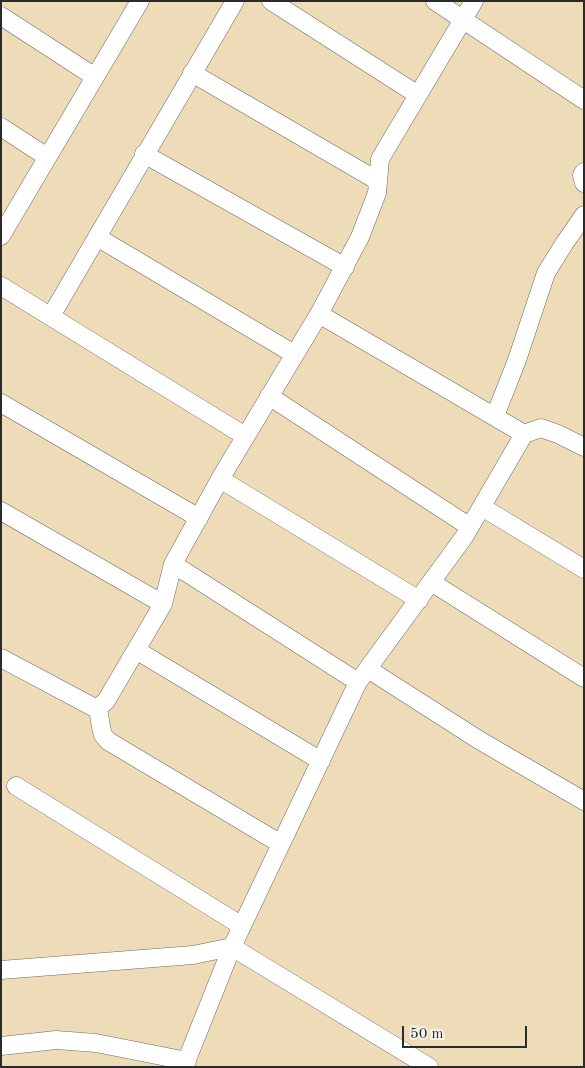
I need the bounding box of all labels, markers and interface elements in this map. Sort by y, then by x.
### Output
scale bar [405,1016,530,1048]
text: 50 m [410,1027,444,1042]

